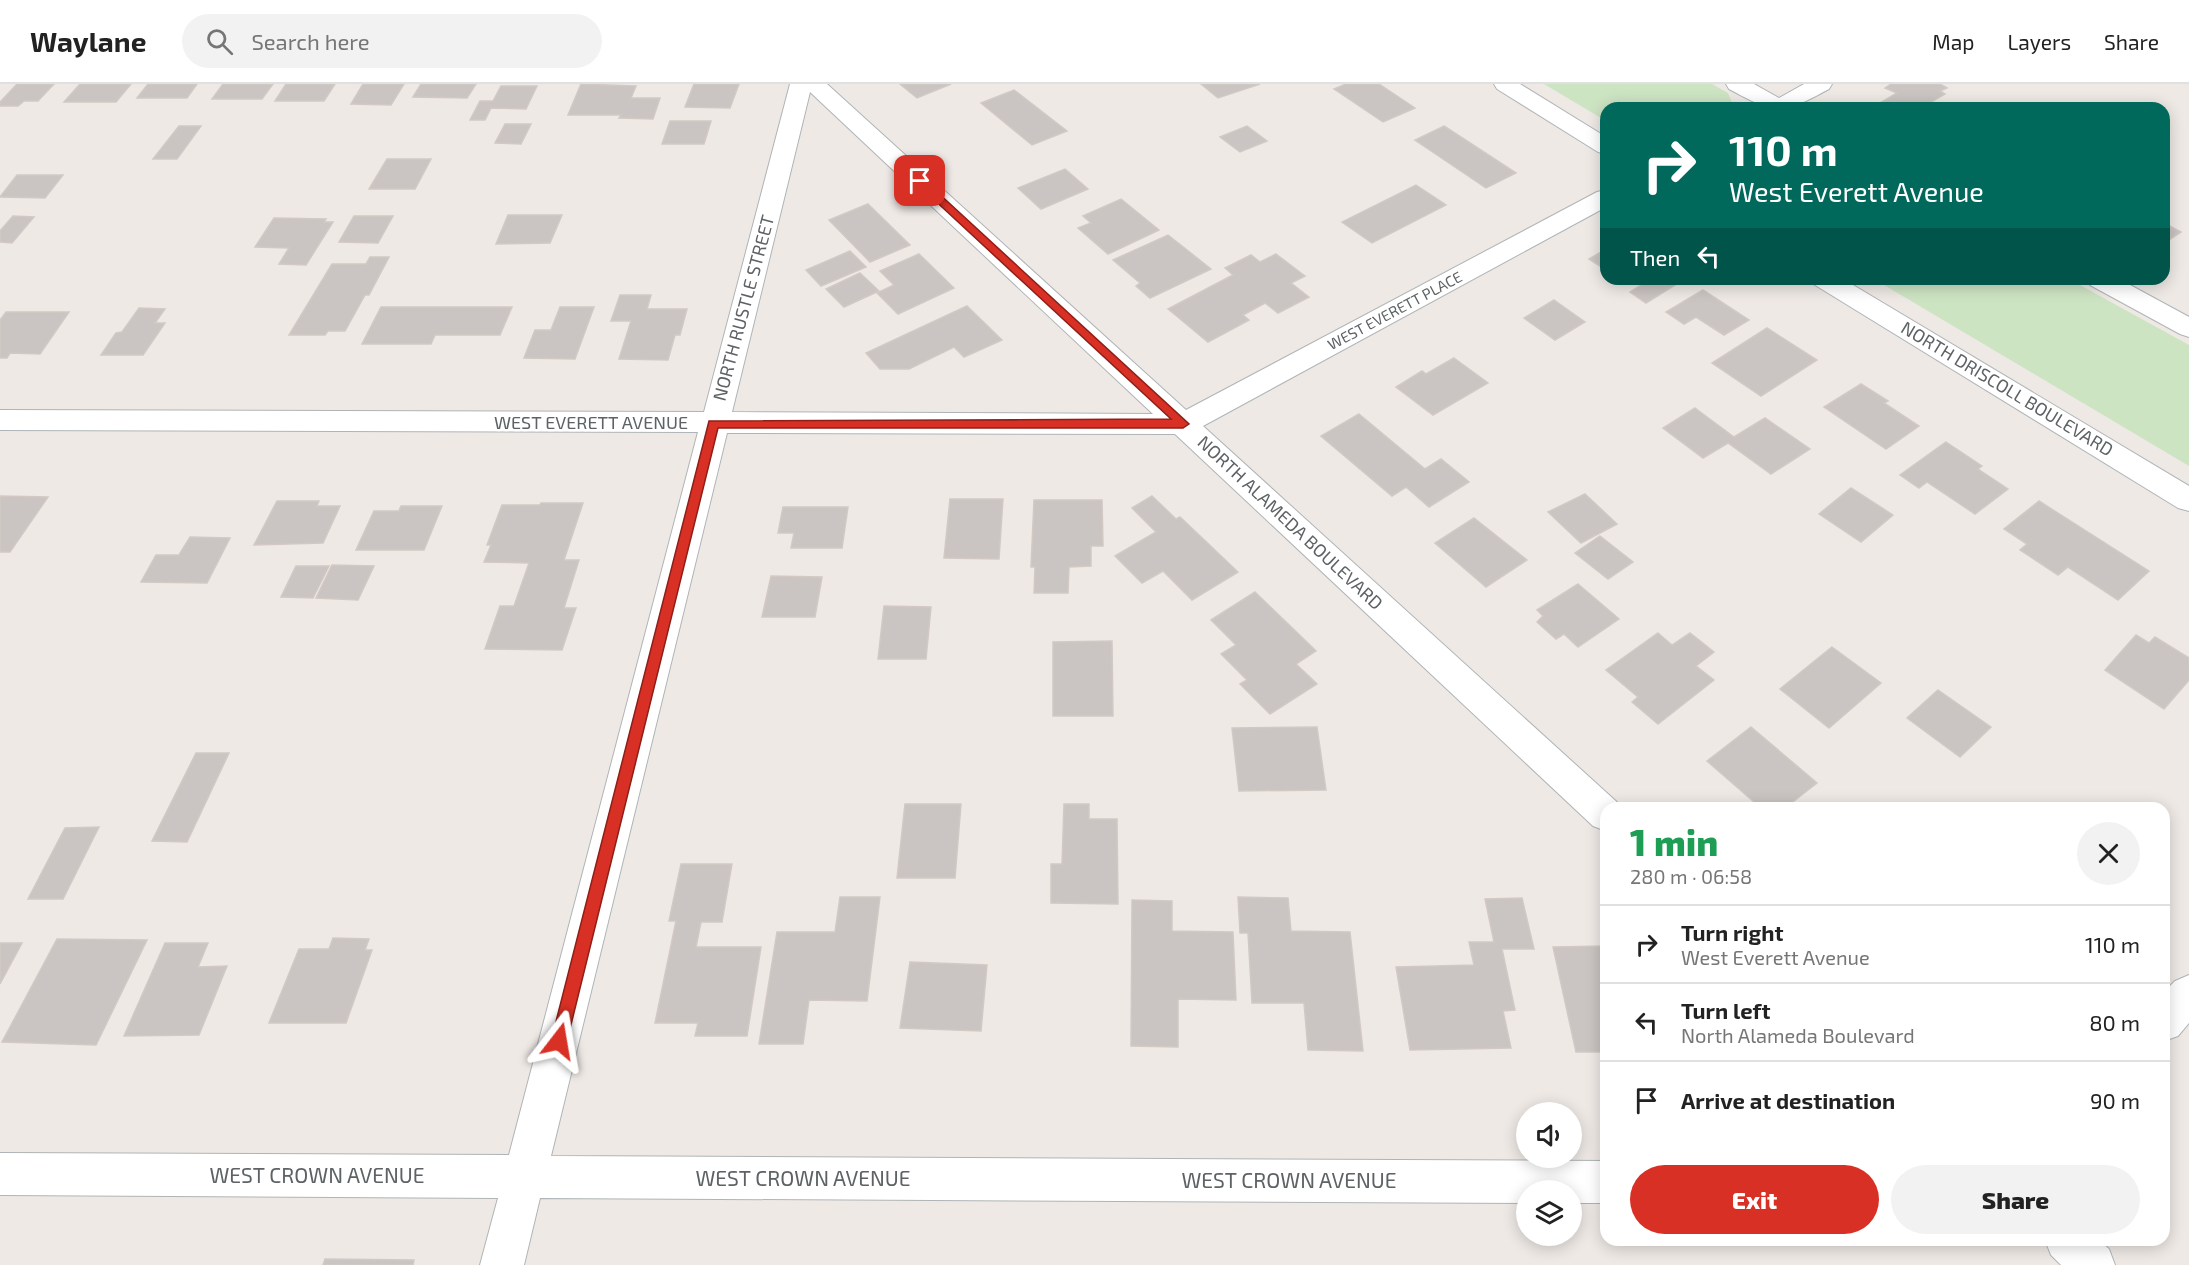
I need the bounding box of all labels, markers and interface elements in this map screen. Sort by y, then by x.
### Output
search box [182,14,602,68]
text: Waylane [30,24,146,58]
icon: search [203,25,236,58]
text: Search here [251,28,370,54]
text: Map [1932,29,1974,54]
text: Layers [2007,29,2071,54]
text: Share [2104,29,2159,54]
text: 110 m [1729,124,1838,174]
icon: right [1630,126,1708,204]
pin [894,155,945,206]
icon: arrive [903,164,936,197]
text: West Everett Avenue [1729,175,1984,207]
street label: NORTH RUSTLE STREET [708,212,779,403]
icon: left [1692,240,1725,273]
text: Then [1630,244,1680,270]
street label: WEST EVERETT PLACE [1324,267,1465,353]
street label: NORTH DRISCOLL BOULEVARD [1898,316,2117,460]
street label: WEST EVERETT AVENUE [494,411,688,433]
street label: NORTH ALAMEDA BOULEVARD [1194,431,1388,614]
text: 1 min [1630,820,1718,863]
button: close [2077,822,2140,885]
text: 280 m · 06:58 [1630,864,1752,888]
text: Turn right [1681,919,1783,945]
icon: right [1630,928,1663,961]
text: 110 m [2085,931,2140,957]
text: West Everett Avenue [1681,945,1870,969]
text: Turn left [1681,997,1770,1023]
icon: left [1630,1006,1663,1039]
position arrow [527,1009,591,1073]
text: 80 m [2089,1009,2140,1035]
text: North Alameda Boulevard [1681,1023,1915,1047]
icon: arrive [1630,1084,1663,1117]
text: Arrive at destination [1681,1087,1895,1113]
text: 90 m [2090,1087,2140,1113]
map controls [1516,1102,1582,1246]
button: sound [1516,1102,1582,1168]
street label: WEST CROWN AVENUE [209,1162,425,1187]
street label: WEST CROWN AVENUE [695,1165,911,1190]
button: Exit [1630,1165,1879,1234]
button: Share [1891,1165,2140,1234]
street label: WEST CROWN AVENUE [1181,1167,1397,1192]
button: layers [1516,1180,1582,1246]

